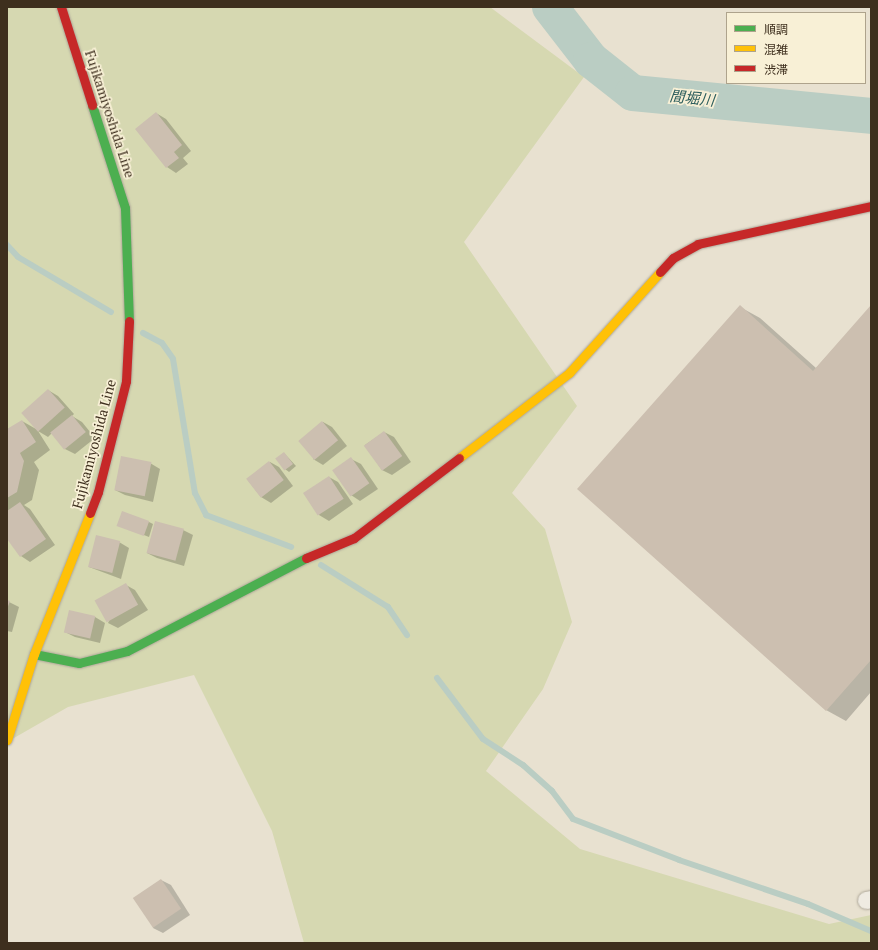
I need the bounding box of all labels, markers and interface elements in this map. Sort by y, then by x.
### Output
legend [726,12,866,84]
text: 順調 [764,22,788,37]
text: 混雑 [764,42,788,57]
street label: Fujikamiyoshida Line [81,48,139,180]
text: 渋滞 [764,62,788,77]
water label: 間堀川 [669,87,715,109]
street label: Fujikamiyoshida Line [69,378,119,510]

